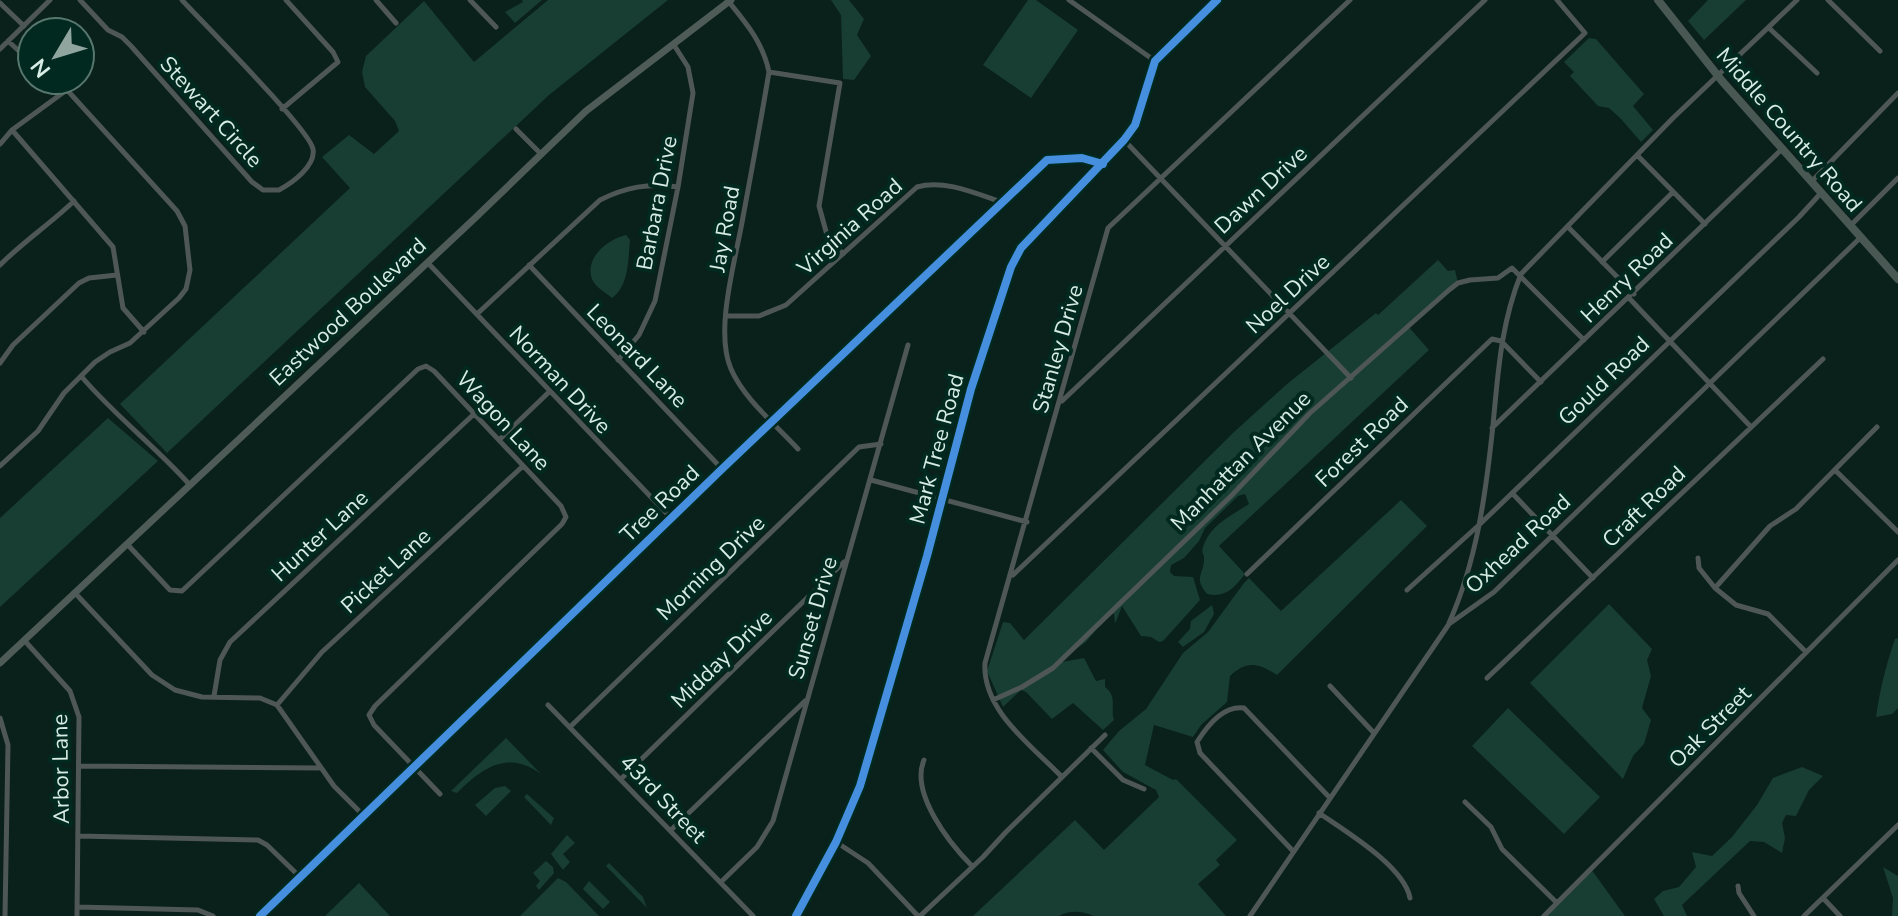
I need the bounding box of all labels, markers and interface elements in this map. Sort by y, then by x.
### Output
north arrow [16,16,96,96]
street label: Middle Country Road [1709,41,1869,219]
street label: Stewart Circle [153,50,269,174]
text: N [24,52,58,83]
street label: Barbara Drive [629,133,685,273]
street label: Dawn Drive [1208,139,1314,241]
street label: Virginia Road [790,172,909,283]
street label: Jay Road [703,184,747,275]
street label: Henry Road [1574,226,1680,330]
street label: Eastwood Boulevard [263,231,433,393]
street label: Noel Drive [1240,247,1336,341]
street label: Stanley Drive [1025,281,1091,417]
street label: Leonard Lane [580,297,694,415]
street label: Norman Drive [502,320,618,440]
street label: Gould Road [1552,330,1656,432]
street label: Wagon Lane [449,365,557,477]
street label: Mark Tree Road [903,370,971,528]
street label: Manhattan Avenue [1164,384,1318,538]
street label: Forest Road [1309,390,1415,494]
street label: Tree Road [614,459,706,549]
street label: Craft Road [1596,460,1692,554]
street label: Hunter Lane [265,483,375,589]
street label: Oxhead Road [1459,487,1577,601]
street label: Morning Drive [650,509,772,627]
street label: Picket Lane [335,522,437,620]
street label: Sunset Drive [781,553,845,683]
street label: Midday Drive [665,603,779,715]
street label: Oak Street [1662,679,1758,775]
street label: Arbor Lane [45,714,77,824]
street label: 43rd Street [613,748,713,850]

